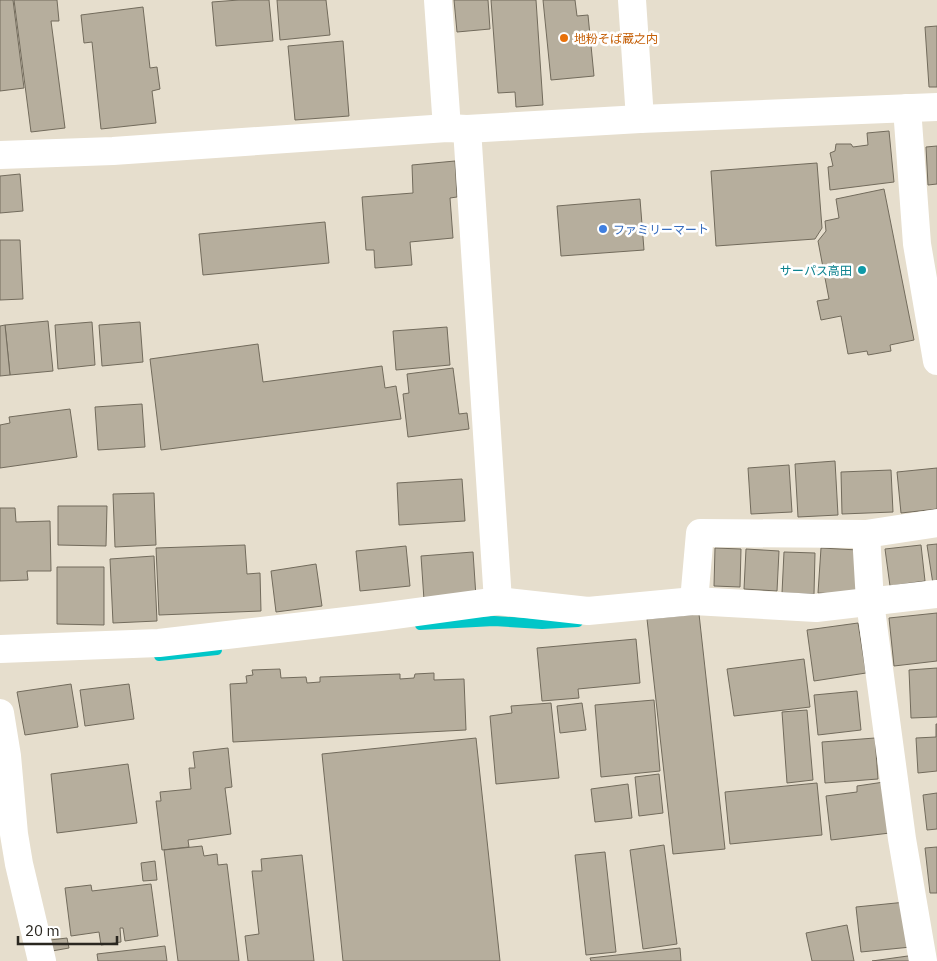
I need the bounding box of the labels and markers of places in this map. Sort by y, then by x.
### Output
place label: 地粉そば蔵之内 [574,31,658,46]
marker: 地粉そば蔵之内 [558,32,570,44]
place label: ファミリーマート [613,222,709,237]
marker: ファミリーマート [597,223,609,235]
place label: サーパス高田 [780,263,852,278]
marker: サーパス高田 [856,264,868,276]

